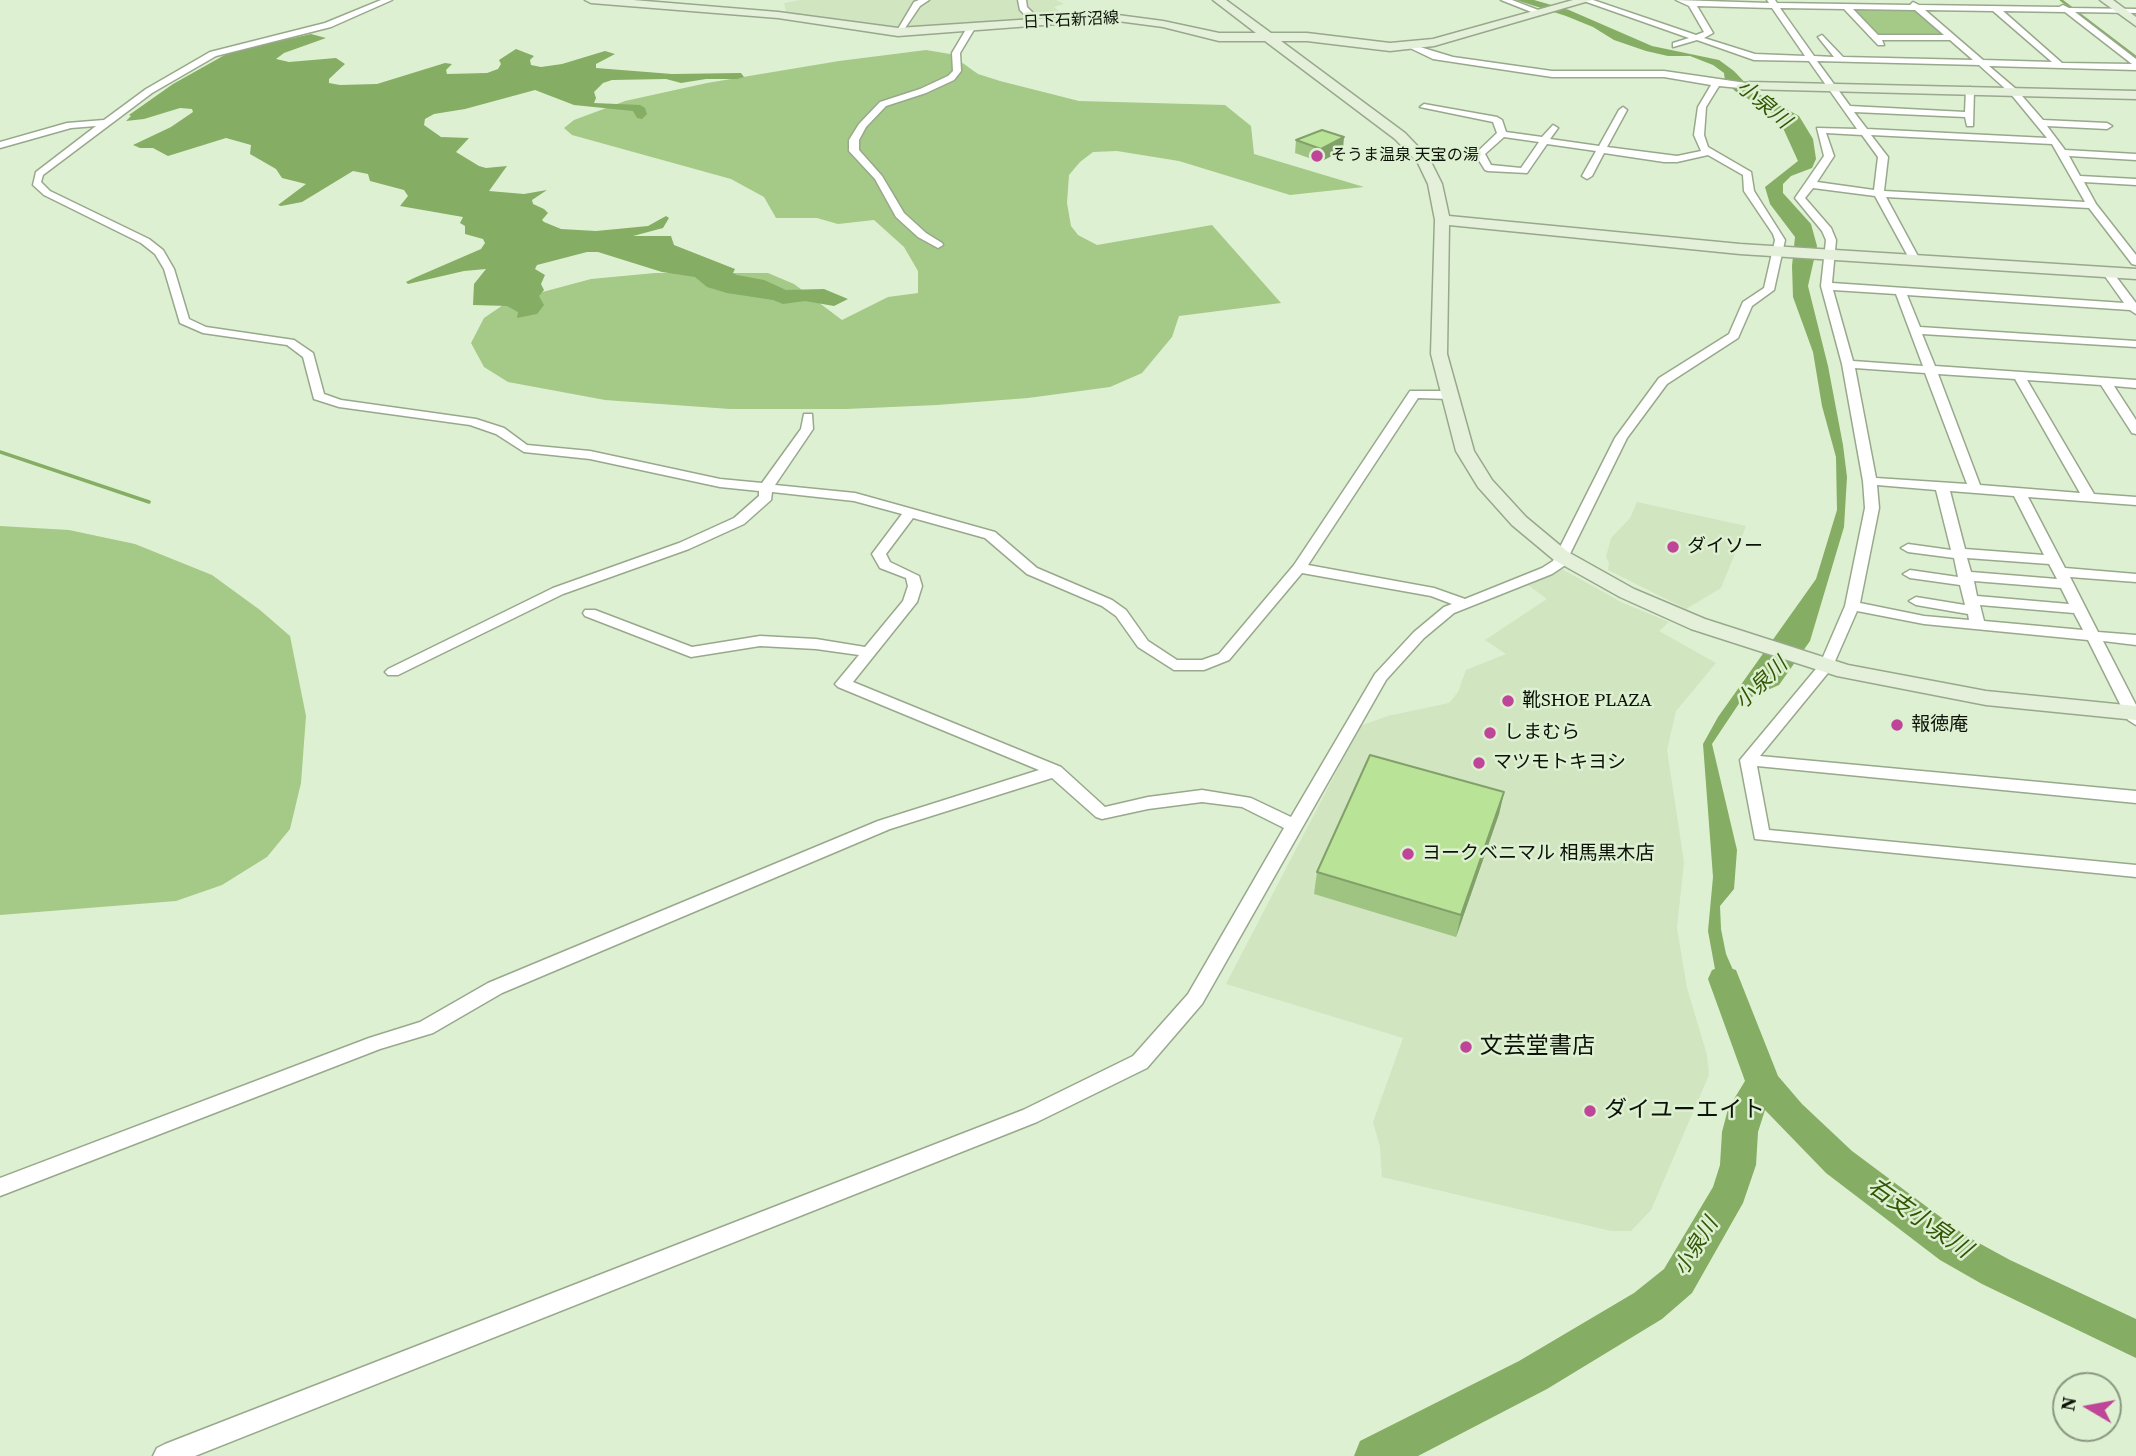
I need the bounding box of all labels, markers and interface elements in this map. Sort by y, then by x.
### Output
street label: 日下石新沼線 [1023,9,1119,33]
water label: 小泉川 [1731,75,1795,135]
place label: そうま温泉 天宝の湯 [1331,146,1479,166]
marker: そうま温泉 天宝の湯 [1309,148,1325,164]
place label: ダイソー [1687,536,1763,558]
marker: ダイソー [1665,539,1681,555]
water label: 小泉川 [1731,653,1793,715]
place label: 靴SHOE PLAZA [1522,690,1652,712]
marker: 靴SHOE PLAZA [1500,693,1516,709]
place label: 報徳庵 [1911,714,1968,736]
marker: 報徳庵 [1889,717,1905,733]
place label: しまむら [1504,722,1580,744]
marker: しまむら [1482,725,1498,741]
place label: マツモトキヨシ [1493,752,1626,774]
marker: マツモトキヨシ [1471,755,1487,771]
place label: ヨークベニマル 相馬黒木店 [1422,843,1654,865]
marker: ヨークベニマル 相馬黒木店 [1400,846,1416,862]
place label: 文芸堂書店 [1480,1033,1595,1061]
marker: 文芸堂書店 [1458,1039,1474,1055]
place label: ダイユーエイト [1604,1097,1765,1125]
marker: ダイユーエイト [1582,1103,1598,1119]
water label: 右支小泉川 [1862,1173,1976,1265]
water label: 小泉川 [1670,1214,1724,1280]
north arrow [2052,1372,2122,1442]
text: N [2054,1395,2082,1413]

